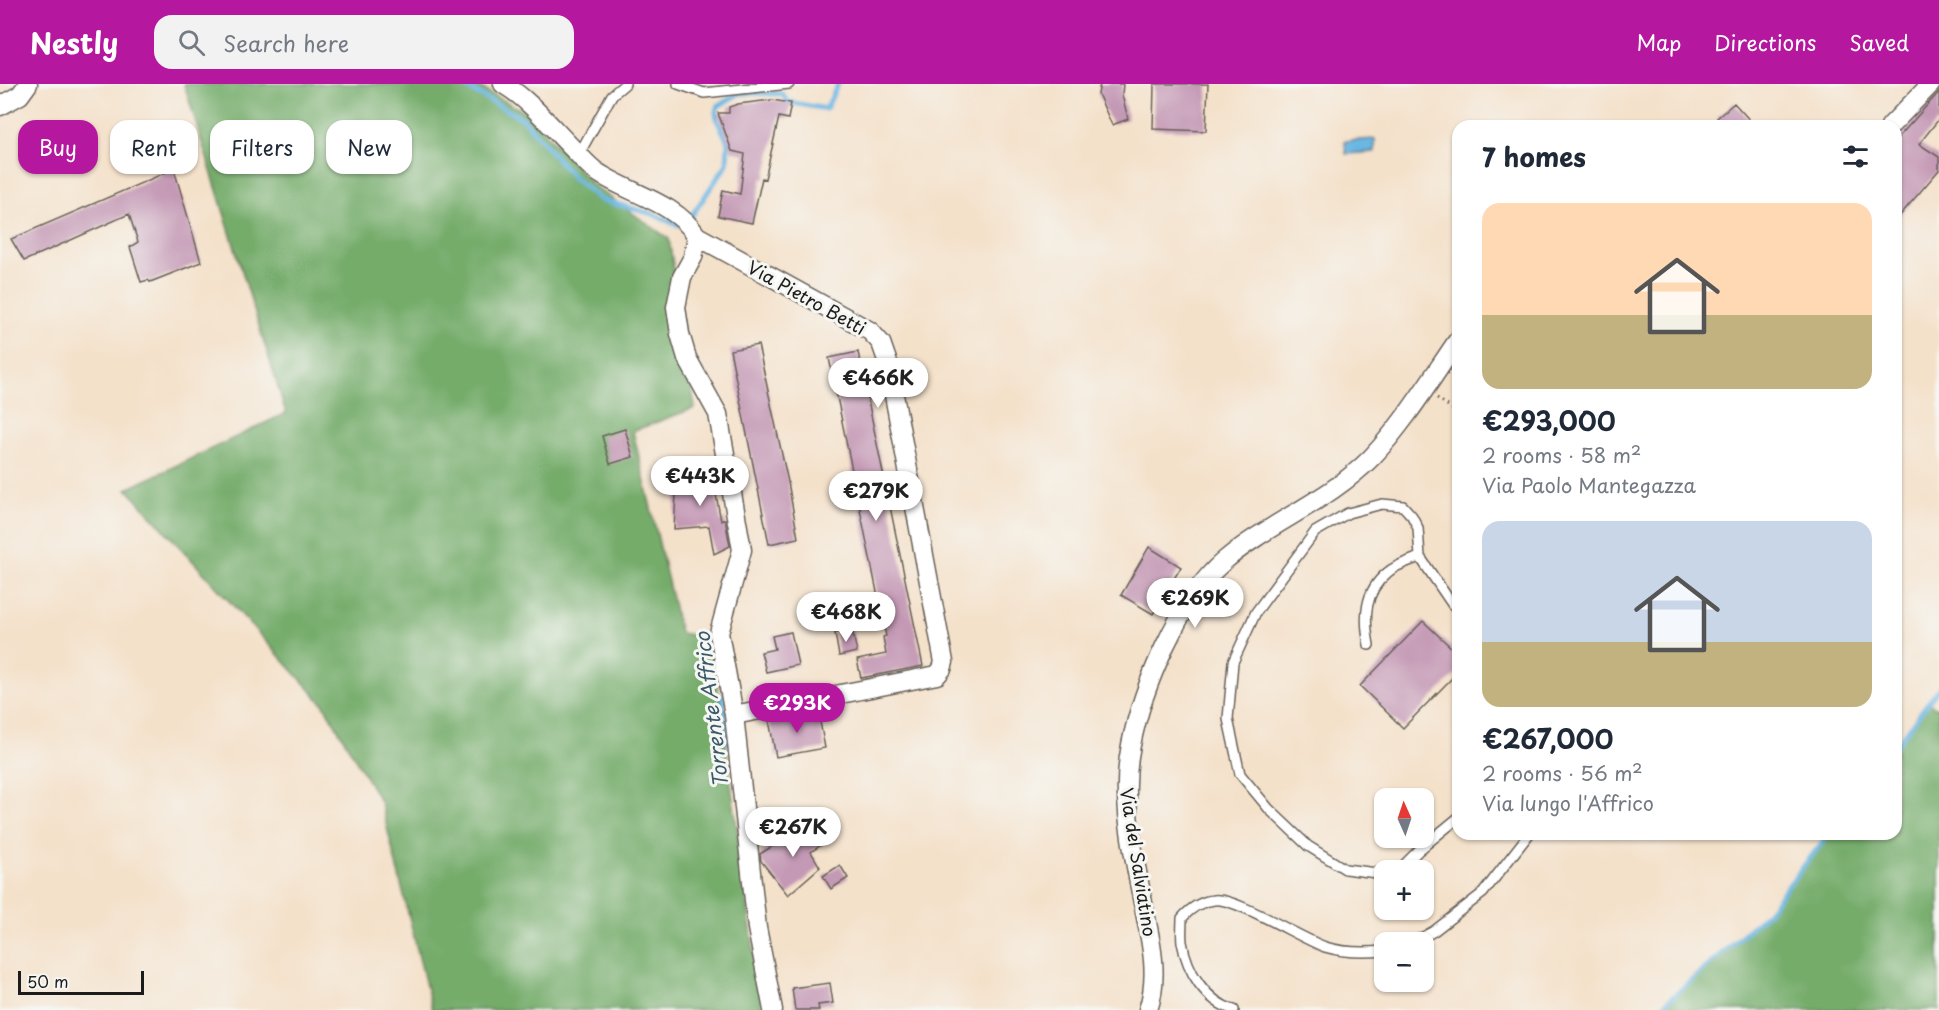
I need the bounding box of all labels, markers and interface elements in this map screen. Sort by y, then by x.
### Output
search box [154,15,574,69]
text: Nestly [30,21,118,64]
icon: search [175,26,208,59]
text: Search here [223,26,349,59]
text: Map [1636,26,1681,58]
text: Directions [1714,26,1816,58]
text: Saved [1849,26,1909,58]
chip: Buy [18,120,98,174]
chip: Rent [110,120,198,174]
chip: Filters [210,120,314,174]
chip: New [326,120,412,174]
text: 7 homes [1482,137,1586,176]
icon: filters [1839,140,1872,173]
icon: home [1623,242,1731,350]
street label: Via Pietro Betti [743,253,871,341]
pin: €466K [836,358,920,409]
text: €466K [842,362,914,392]
text: €293,000 [1482,401,1616,440]
text: 2 rooms · 58 m² [1482,440,1641,470]
pin: €443K [658,456,742,507]
text: €443K [665,460,735,490]
text: Via Paolo Mantegazza [1482,470,1696,500]
pin: €279K [834,471,918,522]
text: €279K [843,475,909,505]
icon: home [1623,560,1731,668]
pin: €269K [1153,578,1237,629]
text: €269K [1161,582,1229,612]
pin: €468K [804,592,888,643]
text: €468K [810,596,882,626]
water label: Torrente Affrico [686,629,735,790]
pin: €293K [755,683,839,734]
text: €293K [763,687,831,717]
text: €267,000 [1482,719,1613,758]
text: 2 rooms · 56 m² [1482,758,1643,788]
street label: Via del Salviatino [1114,786,1164,938]
north arrow [1374,788,1434,848]
map controls [1374,788,1434,992]
text: Via lungo l'Affrico [1482,788,1654,818]
pin: €267K [751,807,835,858]
text: €267K [759,811,827,841]
button: + [1374,860,1434,920]
button: − [1374,932,1434,992]
scale bar [18,968,144,996]
text: 50 m [27,969,68,993]

